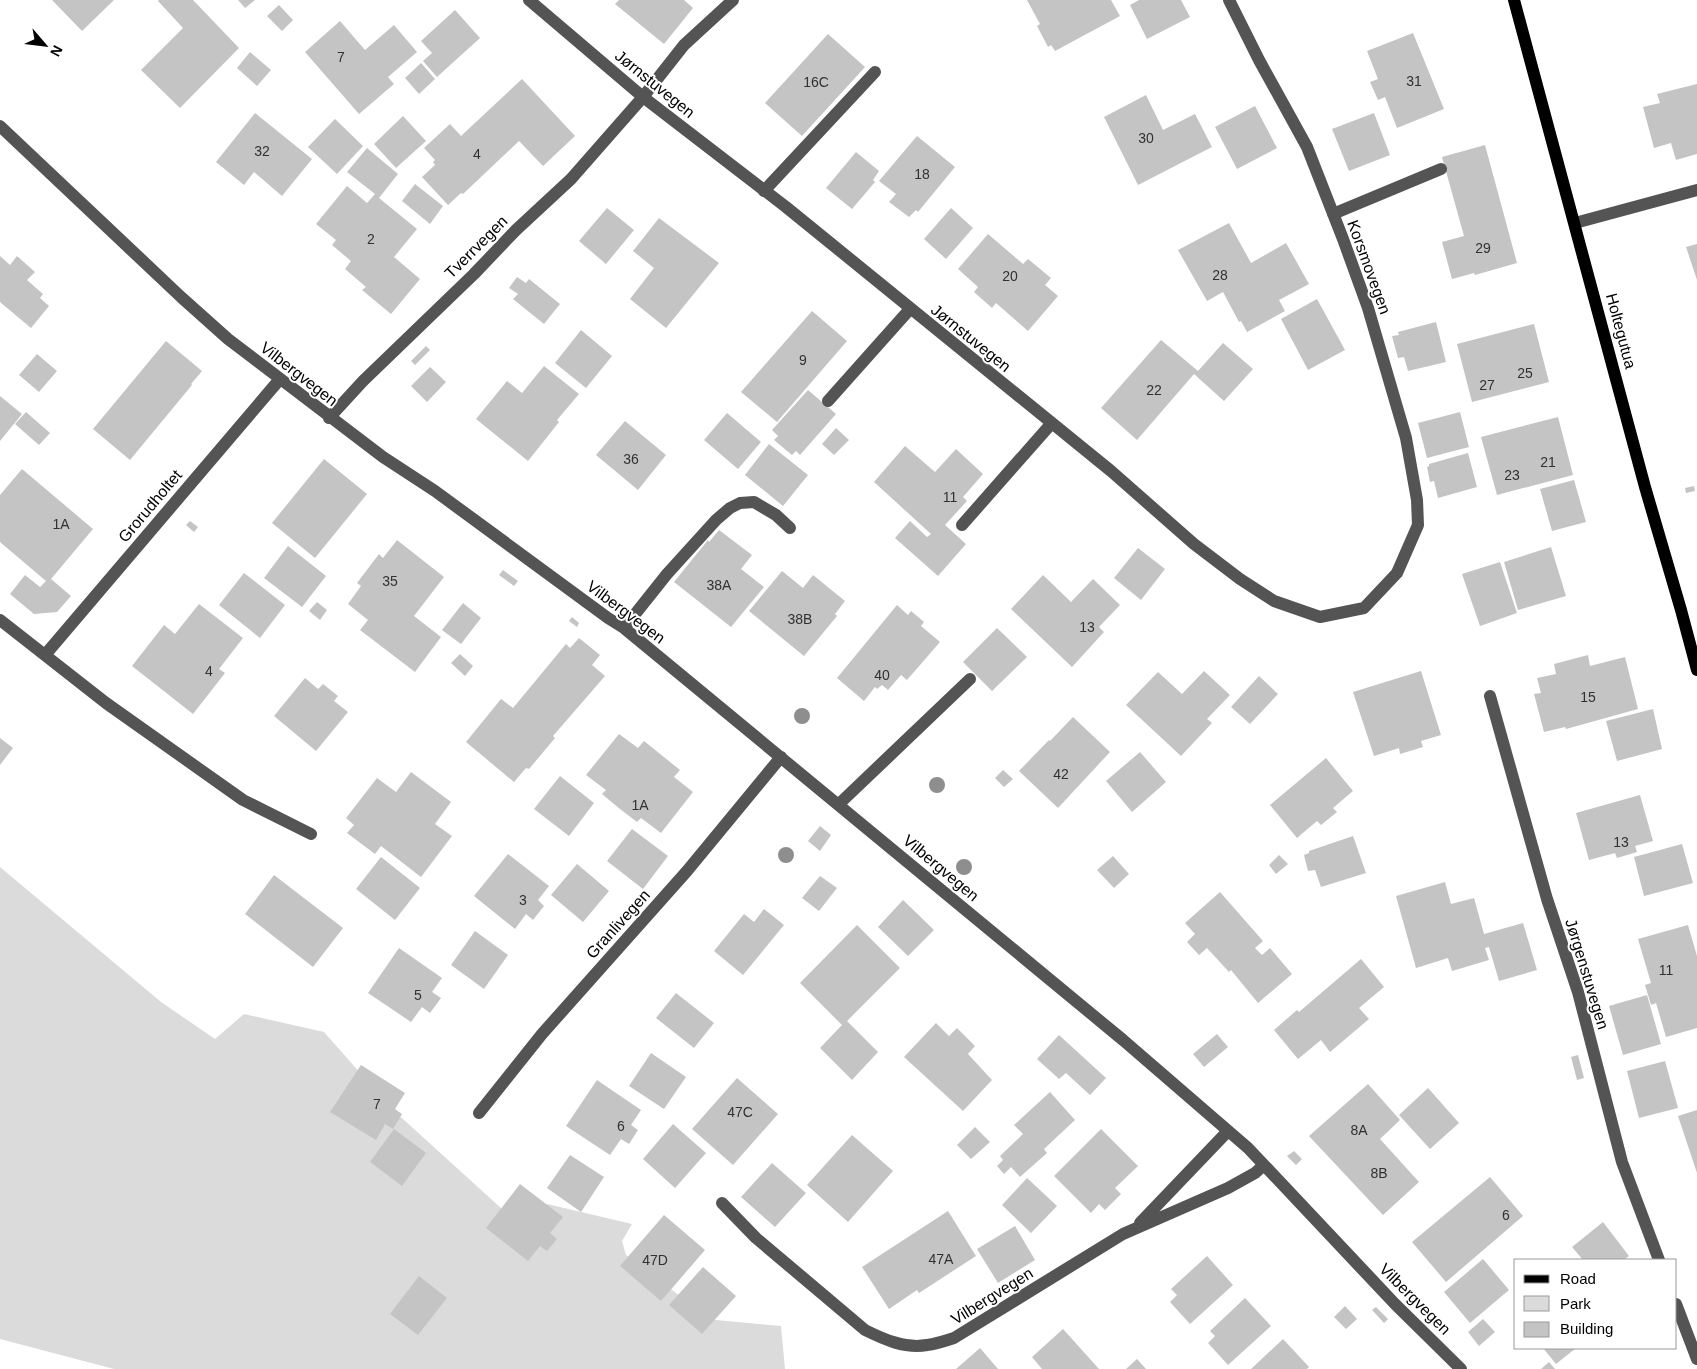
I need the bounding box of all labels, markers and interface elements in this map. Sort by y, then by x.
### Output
north arrow [20,20,70,70]
text: N [47,43,66,59]
street label: Jørnstuvegen [612,47,698,121]
house number: 7 [337,49,345,65]
house number: 31 [1406,73,1422,89]
house number: 16C [803,74,829,90]
house number: 30 [1138,130,1154,146]
house number: 32 [254,143,270,159]
house number: 4 [473,146,481,162]
house number: 18 [914,166,930,182]
street label: Tverrvegen [441,212,511,282]
street label: Korsmovegen [1344,218,1394,316]
house number: 2 [367,231,375,247]
house number: 29 [1475,240,1491,256]
house number: 28 [1212,267,1228,283]
house number: 20 [1002,268,1018,284]
street label: Holtegutua [1603,291,1639,371]
street label: Jørnstuvegen [928,301,1014,375]
street label: Vilbergvegen [257,339,341,409]
house number: 9 [799,352,807,368]
house number: 25 [1517,365,1533,381]
house number: 27 [1479,377,1495,393]
house number: 22 [1146,382,1162,398]
house number: 36 [623,451,639,467]
house number: 21 [1540,454,1556,470]
street label: Grorudholtet [115,466,185,546]
house number: 23 [1504,467,1520,483]
house number: 11 [943,489,957,505]
house number: 1A [52,516,70,532]
house number: 35 [382,573,398,589]
street label: Vilbergvegen [584,577,668,647]
house number: 38A [707,577,732,593]
house number: 38B [788,611,812,627]
house number: 13 [1079,619,1095,635]
house number: 4 [205,663,213,679]
house number: 40 [874,667,890,683]
house number: 15 [1580,689,1596,705]
house number: 42 [1053,766,1069,782]
house number: 1A [631,797,649,813]
street label: Vilbergvegen [900,832,982,904]
house number: 13 [1613,834,1629,850]
street label: Granlivegen [583,886,653,962]
house number: 3 [519,892,527,908]
street label: Jørgenstuvegen [1562,917,1612,1031]
house number: 11 [1659,962,1673,978]
house number: 5 [414,987,422,1003]
house number: 7 [373,1096,381,1112]
house number: 47C [727,1104,753,1120]
house number: 6 [617,1118,625,1134]
house number: 8A [1350,1122,1368,1138]
house number: 8B [1370,1165,1388,1181]
house number: 6 [1502,1207,1510,1223]
house number: 47A [929,1251,954,1267]
house number: 47D [642,1252,668,1268]
legend [1514,1259,1677,1349]
street label: Vilbergvegen [1376,1260,1454,1338]
street label: Vilbergvegen [948,1264,1036,1328]
text: Road [1560,1270,1596,1287]
text: Park [1560,1295,1591,1312]
text: Building [1560,1320,1613,1337]

